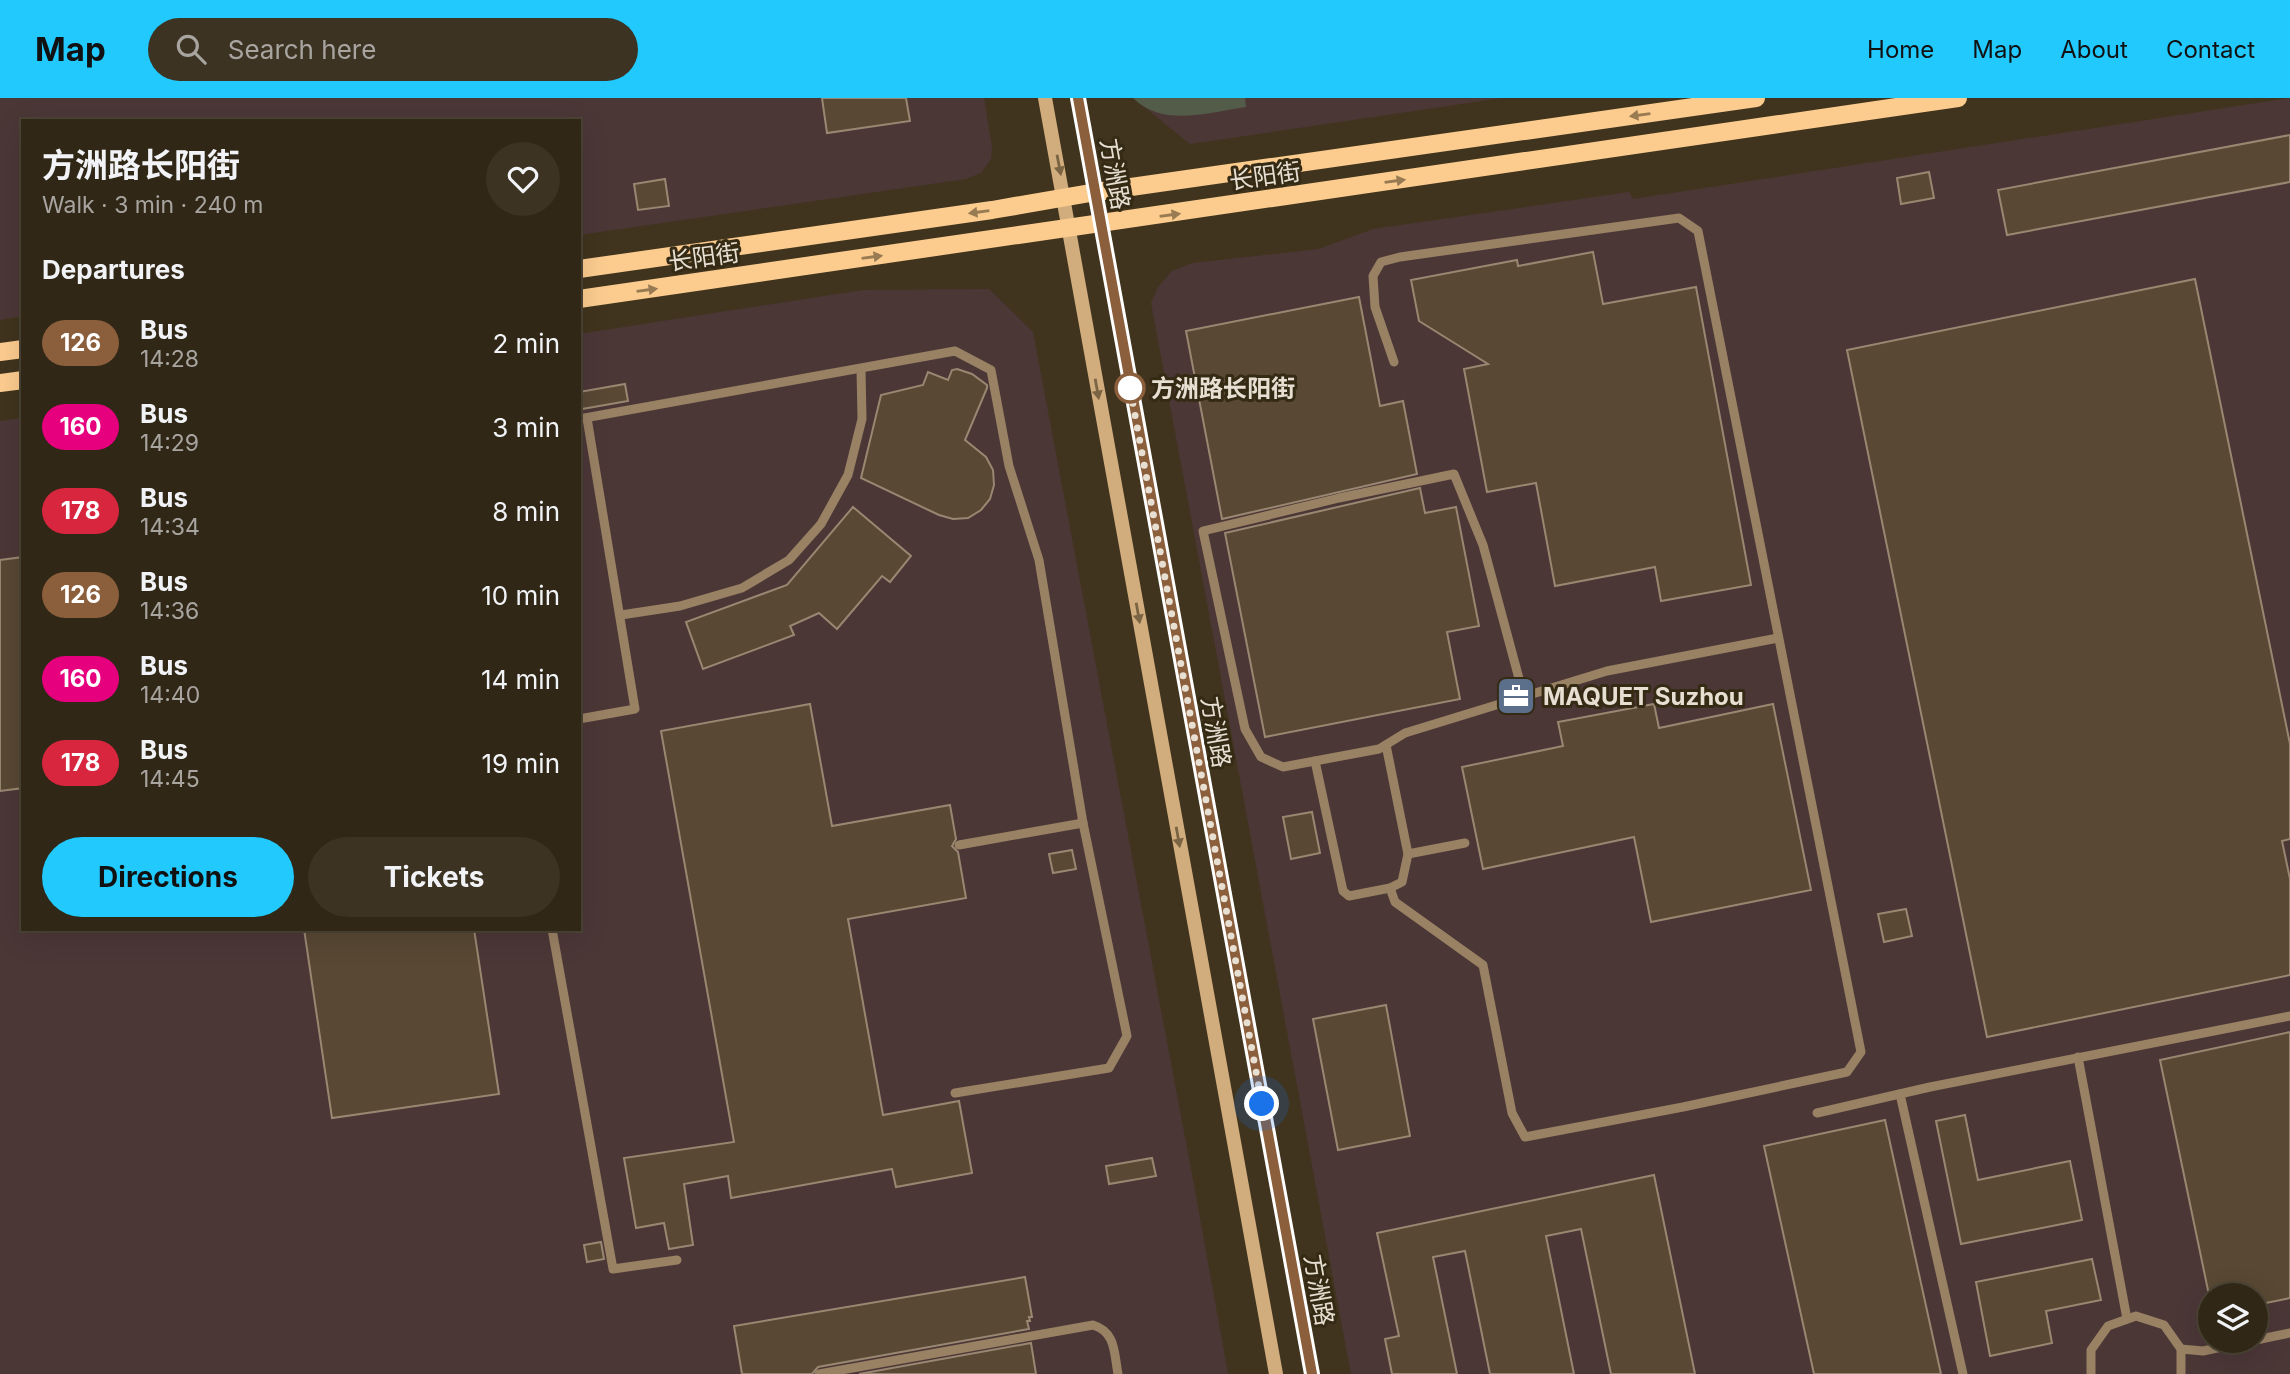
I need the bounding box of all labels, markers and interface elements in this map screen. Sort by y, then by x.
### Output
search box [148,18,638,81]
text: Map [35,29,106,69]
icon: search [172,30,210,68]
text: Search here [228,34,376,65]
text: Home [1867,35,1934,64]
text: Map [1972,35,2022,64]
text: About [2060,35,2128,64]
text: Contact [2166,35,2255,64]
one-way arrow [1629,109,1651,120]
street label: 方洲路 [1094,136,1136,212]
button: heart [486,142,560,216]
text: 方洲路长阳街 [42,145,240,185]
one-way arrow [1053,154,1064,176]
street label: 长阳街 [1227,157,1303,195]
one-way arrow [1384,176,1406,187]
text: Walk · 3 min · 240 m [42,191,263,219]
one-way arrow [967,206,989,217]
one-way arrow [1159,209,1181,220]
street label: 长阳街 [666,238,742,276]
one-way arrow [861,251,883,262]
text: Departures [42,254,185,285]
one-way arrow [636,284,658,295]
text: Bus [140,314,188,345]
text: 126 [60,328,101,357]
text: 2 min [492,328,560,359]
text: 14:28 [140,345,199,373]
marker: 方洲路长阳街 [1115,373,1145,403]
place label: 方洲路长阳街 [1151,374,1295,403]
one-way arrow [1092,378,1103,400]
text: Bus [140,398,188,429]
text: 160 [59,412,102,441]
text: 3 min [492,412,560,443]
text: 14:29 [140,429,199,457]
text: Bus [140,482,188,513]
text: 178 [61,496,100,525]
text: 8 min [492,496,560,527]
text: 14:34 [140,513,200,541]
text: Bus [140,566,188,597]
text: 126 [60,580,101,609]
text: 10 min [481,580,560,611]
text: 14:36 [140,597,199,625]
one-way arrow [1132,602,1143,624]
text: Bus [140,650,188,681]
text: 160 [59,664,102,693]
text: 14 min [481,664,560,695]
office icon: MAQUET Suzhou [1495,675,1537,717]
text: 14:40 [140,681,200,709]
place label: MAQUET Suzhou [1543,682,1744,711]
street label: 方洲路 [1195,694,1237,770]
text: Bus [140,734,188,765]
text: 178 [61,748,100,777]
text: 19 min [482,748,560,779]
text: 14:45 [140,765,200,793]
one-way arrow [1173,826,1184,848]
button: Directions [42,837,294,917]
button: Tickets [308,837,560,917]
your location [1244,1086,1279,1121]
street label: 方洲路 [1298,1252,1340,1328]
map controls [2198,1283,2268,1353]
button: layers [2198,1283,2268,1353]

